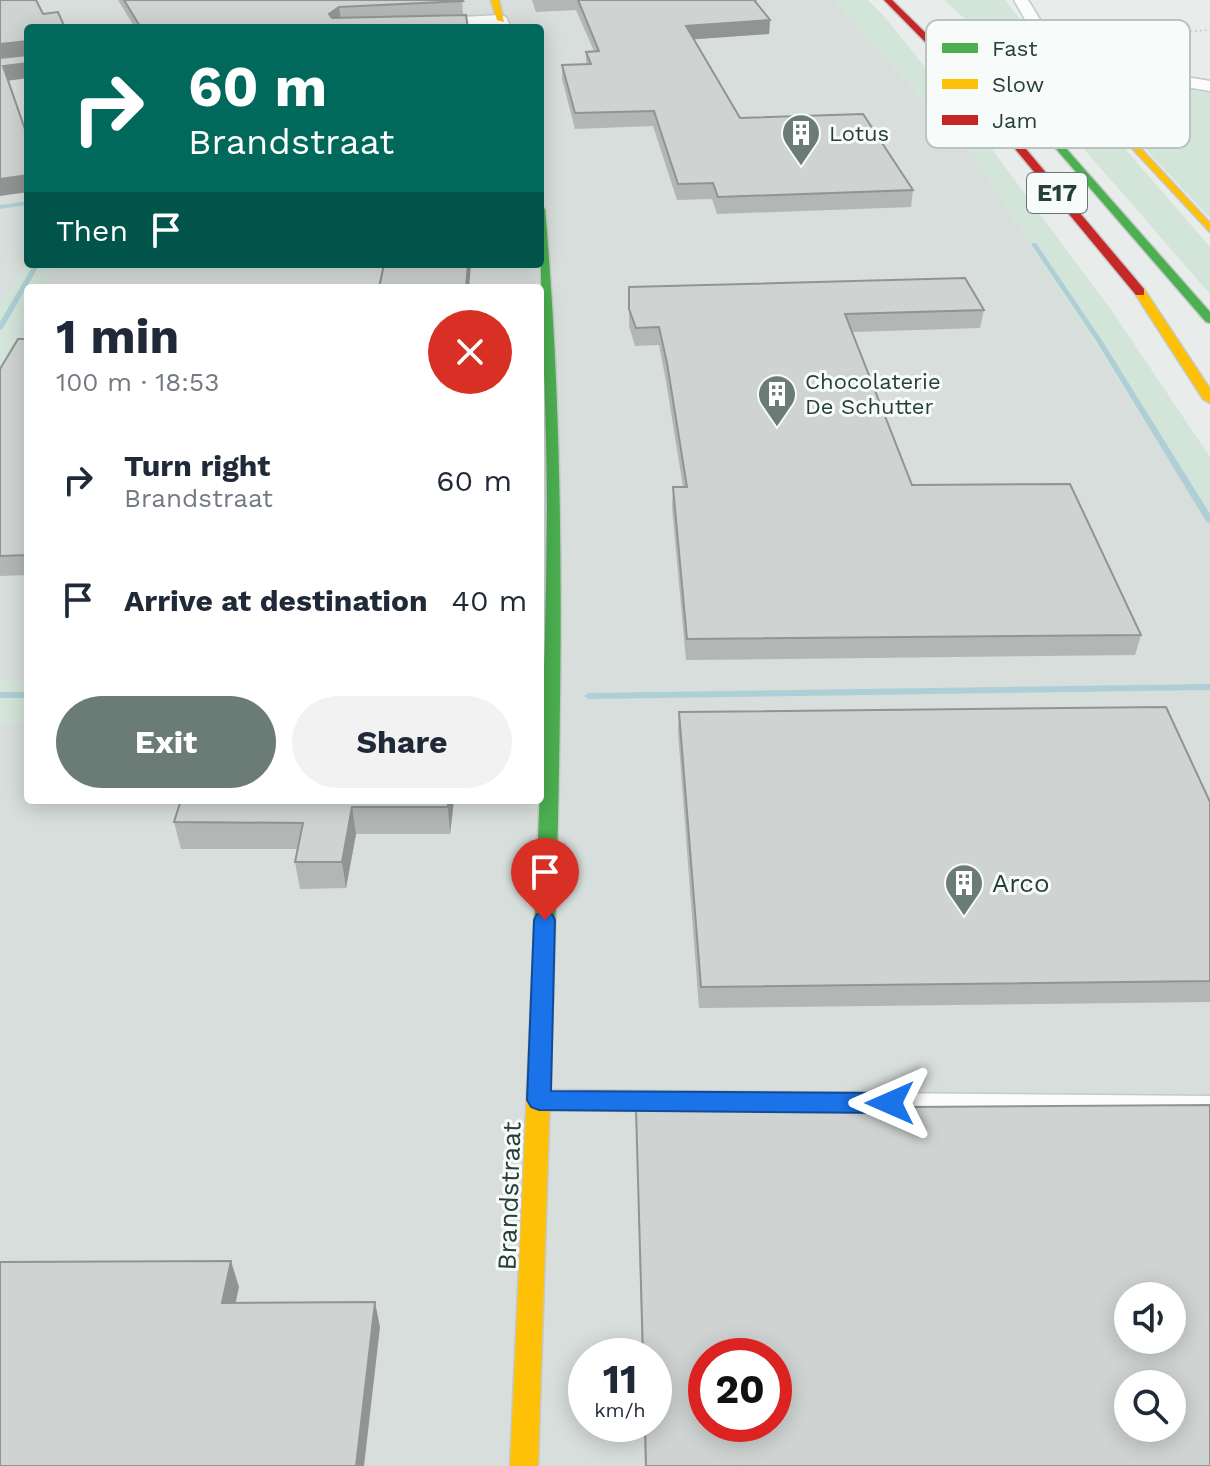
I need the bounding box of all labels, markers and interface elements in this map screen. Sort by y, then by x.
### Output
legend [926,20,1190,148]
text: Fast [992,36,1038,61]
text: 60 m [188,54,327,120]
icon: right [56,56,160,160]
text: Slow [992,72,1044,97]
text: Jam [992,108,1037,133]
building icon: Lotus [780,112,822,167]
text: Brandstraat [188,121,394,163]
place label: Lotus [829,121,889,146]
road number: E17 [1027,173,1087,213]
icon: arrive [144,208,188,252]
text: Then [56,213,128,248]
text: 1 min [56,308,179,365]
button: close [428,310,512,394]
text: 100 m · 18:53 [56,367,219,397]
place label: Chocolaterie De Schutter [805,369,941,419]
building icon: Chocolaterie De Schutter [756,373,798,428]
text: Turn right [124,448,270,483]
icon: right [56,458,100,502]
text: 60 m [436,463,512,498]
text: Brandstraat [124,483,273,513]
icon: arrive [56,578,100,622]
text: Arrive at destination [124,583,428,618]
text: 40 m [452,583,527,618]
button: Exit [56,696,276,788]
button: Share [292,696,512,788]
pin [511,838,579,920]
icon: arrive [523,850,567,894]
building icon: Arco [943,862,985,917]
place label: Arco [992,868,1050,898]
position arrow [848,1061,932,1145]
street label: Brandstraat [491,1121,527,1271]
map controls [1114,1282,1186,1442]
button: sound [1114,1282,1186,1354]
speed limit sign: 20 [688,1338,792,1442]
text: 11 [603,1356,637,1403]
button: search [1114,1370,1186,1442]
text: km/h [594,1398,646,1422]

